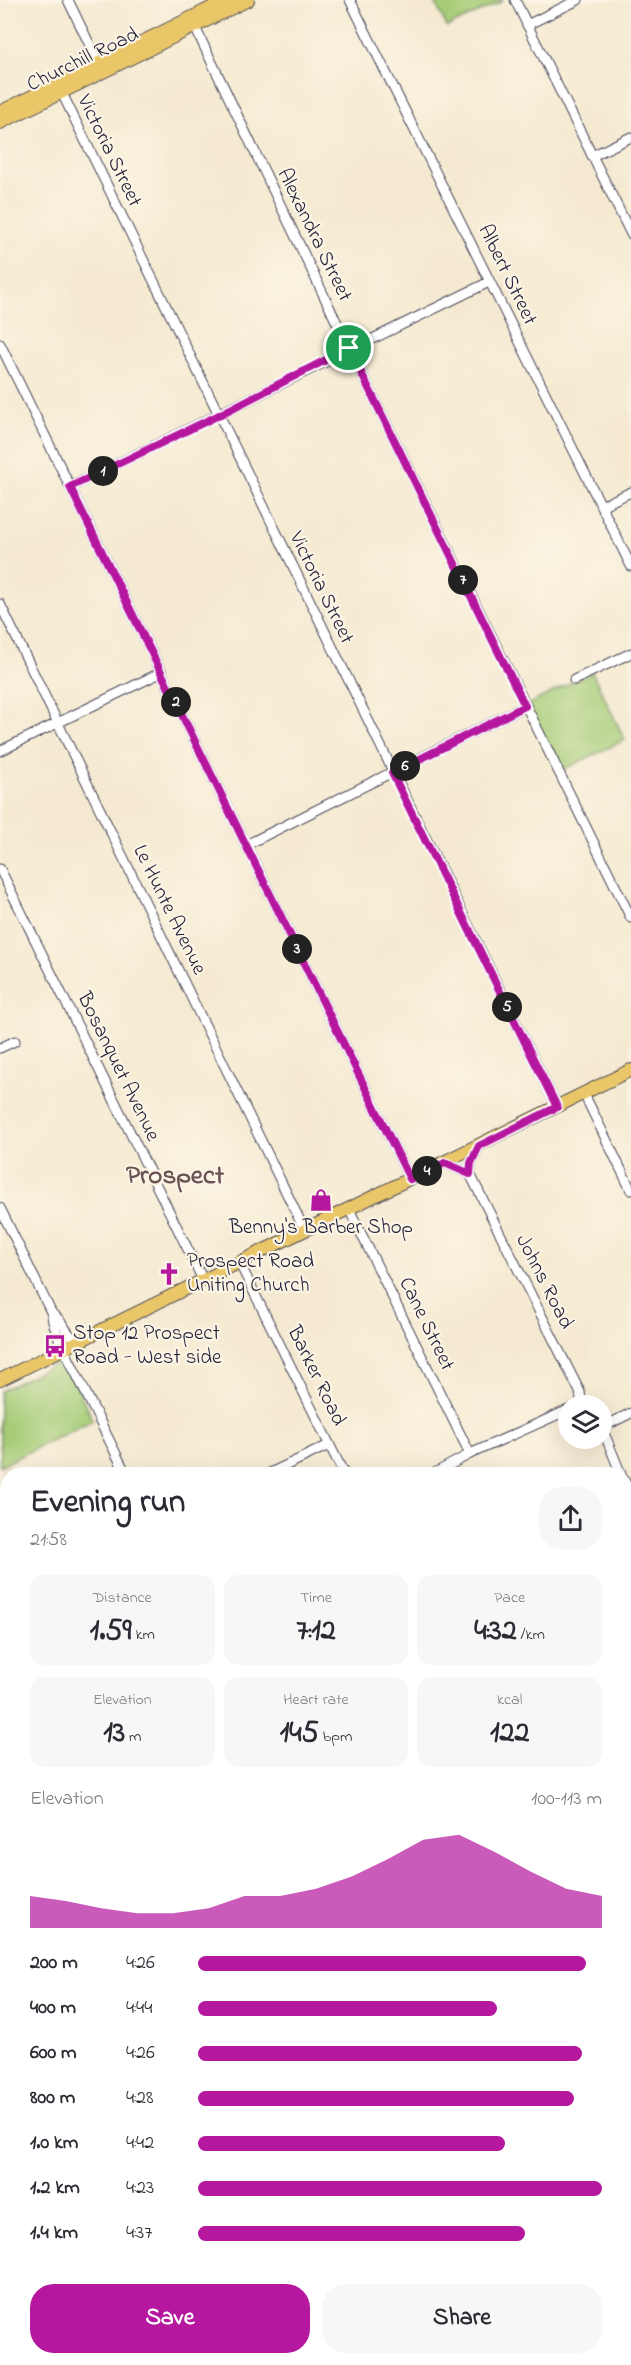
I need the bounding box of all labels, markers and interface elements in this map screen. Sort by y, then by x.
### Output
street label: Churchill Road [22,20,144,100]
street label: Victoria Street [68,89,149,212]
street label: Alexandra Street [269,163,359,307]
street label: Albert Street [470,220,544,330]
pin [323,322,374,373]
icon: arrive [332,331,365,364]
pin: 1 [88,456,118,486]
text: 1 [100,459,106,483]
street label: Victoria Street [280,526,361,649]
pin: 7 [448,565,478,595]
text: 7 [460,568,466,592]
pin: 2 [161,687,191,717]
text: 2 [172,690,180,714]
pin: 6 [390,751,420,781]
text: 6 [401,754,409,778]
street label: Le Hunte Avenue [125,840,214,981]
pin: 3 [282,934,312,964]
text: 3 [294,937,300,961]
street label: Bosanquet Avenue [68,986,167,1147]
pin: 5 [492,992,522,1022]
text: 5 [502,995,512,1019]
pin: 4 [412,1156,442,1186]
district label: Prospect [126,1157,225,1196]
text: 4 [424,1159,430,1183]
shop icon: Benny's Barber Shop [308,1187,334,1213]
place label: Benny's Barber Shop [228,1213,413,1245]
street label: Johns Road [507,1230,581,1335]
place label: Prospect Road Uniting Church [187,1247,314,1303]
church icon: Prospect Road Uniting Church [156,1261,182,1287]
street label: Cane Street [390,1272,462,1376]
place label: Stop 12 Prospect Road - West side [73,1319,222,1373]
street label: Barker Road [278,1320,353,1431]
bus stop icon: Stop 12 Prospect Road - West side [42,1333,68,1359]
map controls [558,1395,612,1449]
button: layers [558,1395,612,1449]
text: Evening run [30,1479,185,1527]
button: share [539,1487,602,1550]
text: 21:58 [30,1526,67,1555]
text: Distance [93,1586,152,1610]
text: Time [300,1586,332,1610]
text: Pace [494,1586,525,1610]
text: 1.59 [90,1610,132,1654]
text: 7:12 [296,1610,336,1654]
text: 4:32 [474,1610,517,1654]
text: km [132,1623,155,1647]
text: /km [517,1623,545,1647]
text: Elevation [93,1688,152,1712]
text: Heart rate [283,1688,349,1712]
text: kcal [497,1688,522,1712]
text: 13 [103,1712,125,1756]
text: 145 [280,1712,319,1756]
text: 122 [490,1712,529,1756]
text: m [125,1725,142,1749]
text: bpm [319,1725,352,1749]
text: Elevation [30,1785,104,1814]
text: 100–113 m [531,1785,602,1814]
text: 200 m [30,1949,78,1978]
text: 4:26 [126,1949,155,1978]
text: 400 m [30,1994,76,2023]
text: 4:44 [126,1994,152,2023]
text: 600 m [30,2039,77,2068]
text: 4:26 [126,2039,155,2068]
text: 800 m [30,2084,75,2113]
text: 4:28 [126,2084,153,2113]
text: 1.0 km [30,2129,78,2158]
text: 4:42 [126,2129,154,2158]
text: 1.2 km [30,2174,80,2203]
text: 4:23 [126,2174,154,2203]
text: 1.4 km [30,2219,78,2248]
text: 4:37 [126,2219,152,2248]
button: Save [30,2284,310,2353]
button: Share [322,2284,602,2353]

